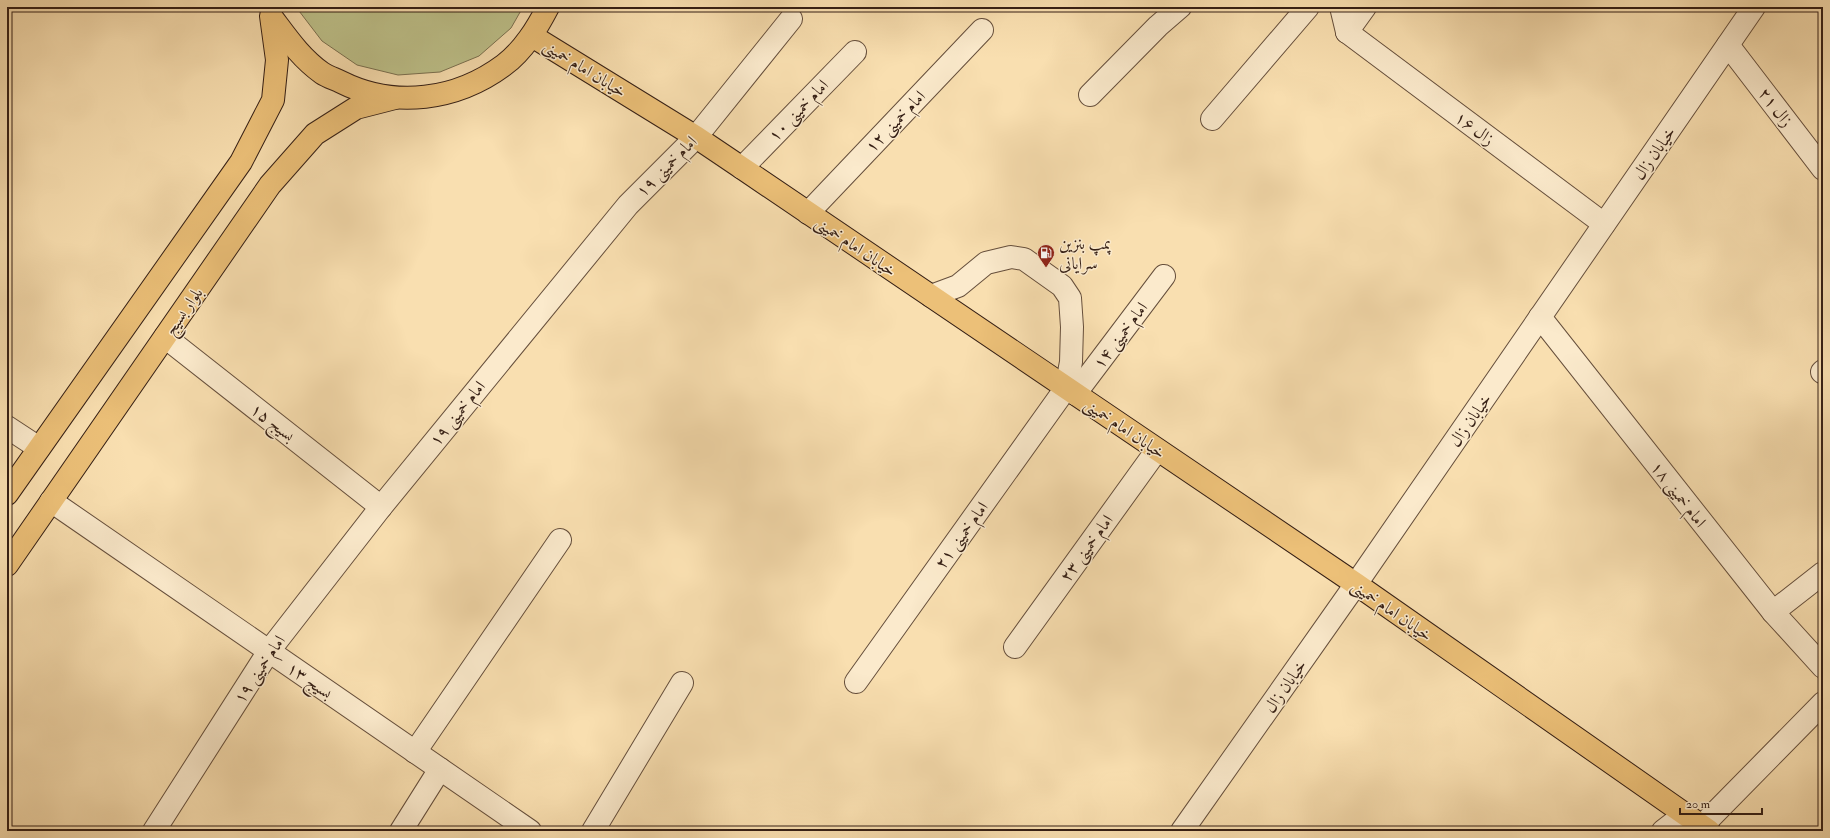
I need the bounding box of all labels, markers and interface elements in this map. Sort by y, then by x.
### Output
street label: خیابان امام خمینی [537,35,630,106]
street label: امام خمینی ۱۰ [764,75,836,148]
street label: زال ۲۱ [1754,83,1797,131]
street label: امام خمینی ۱۲ [861,86,933,159]
street label: زال ۱۶ [1451,107,1499,150]
street label: خیابان زال [1629,123,1680,184]
street label: امام خمینی ۱۹ [631,131,704,204]
street label: خیابان امام خمینی [809,211,901,285]
place label: پمپ بنزین سرایانی [1059,233,1112,275]
fuel station icon: پمپ بنزین سرایانی [1036,243,1056,268]
street label: بلوار بسیج [159,283,212,342]
street label: امام خمینی ۱۴ [1089,298,1156,375]
street label: امام خمینی ۱۹ [425,376,493,453]
street label: خیابان زال [1445,390,1496,451]
street label: خیابان امام خمینی [1078,393,1170,467]
street label: بسیج ۱۵ [243,399,299,450]
street label: امام خمینی ۱۸ [1643,457,1711,534]
street label: امام خمینی ۲۱ [930,497,996,575]
street label: امام خمینی ۲۳ [1055,510,1121,588]
street label: خیابان امام خمینی [1345,575,1436,649]
street label: امام خمینی ۱۹ [229,631,293,710]
street label: خیابان زال [1260,656,1311,717]
street label: بسیج ۱۳ [280,657,337,708]
scale bar [1680,790,1762,816]
text: 20 m [1686,797,1711,812]

